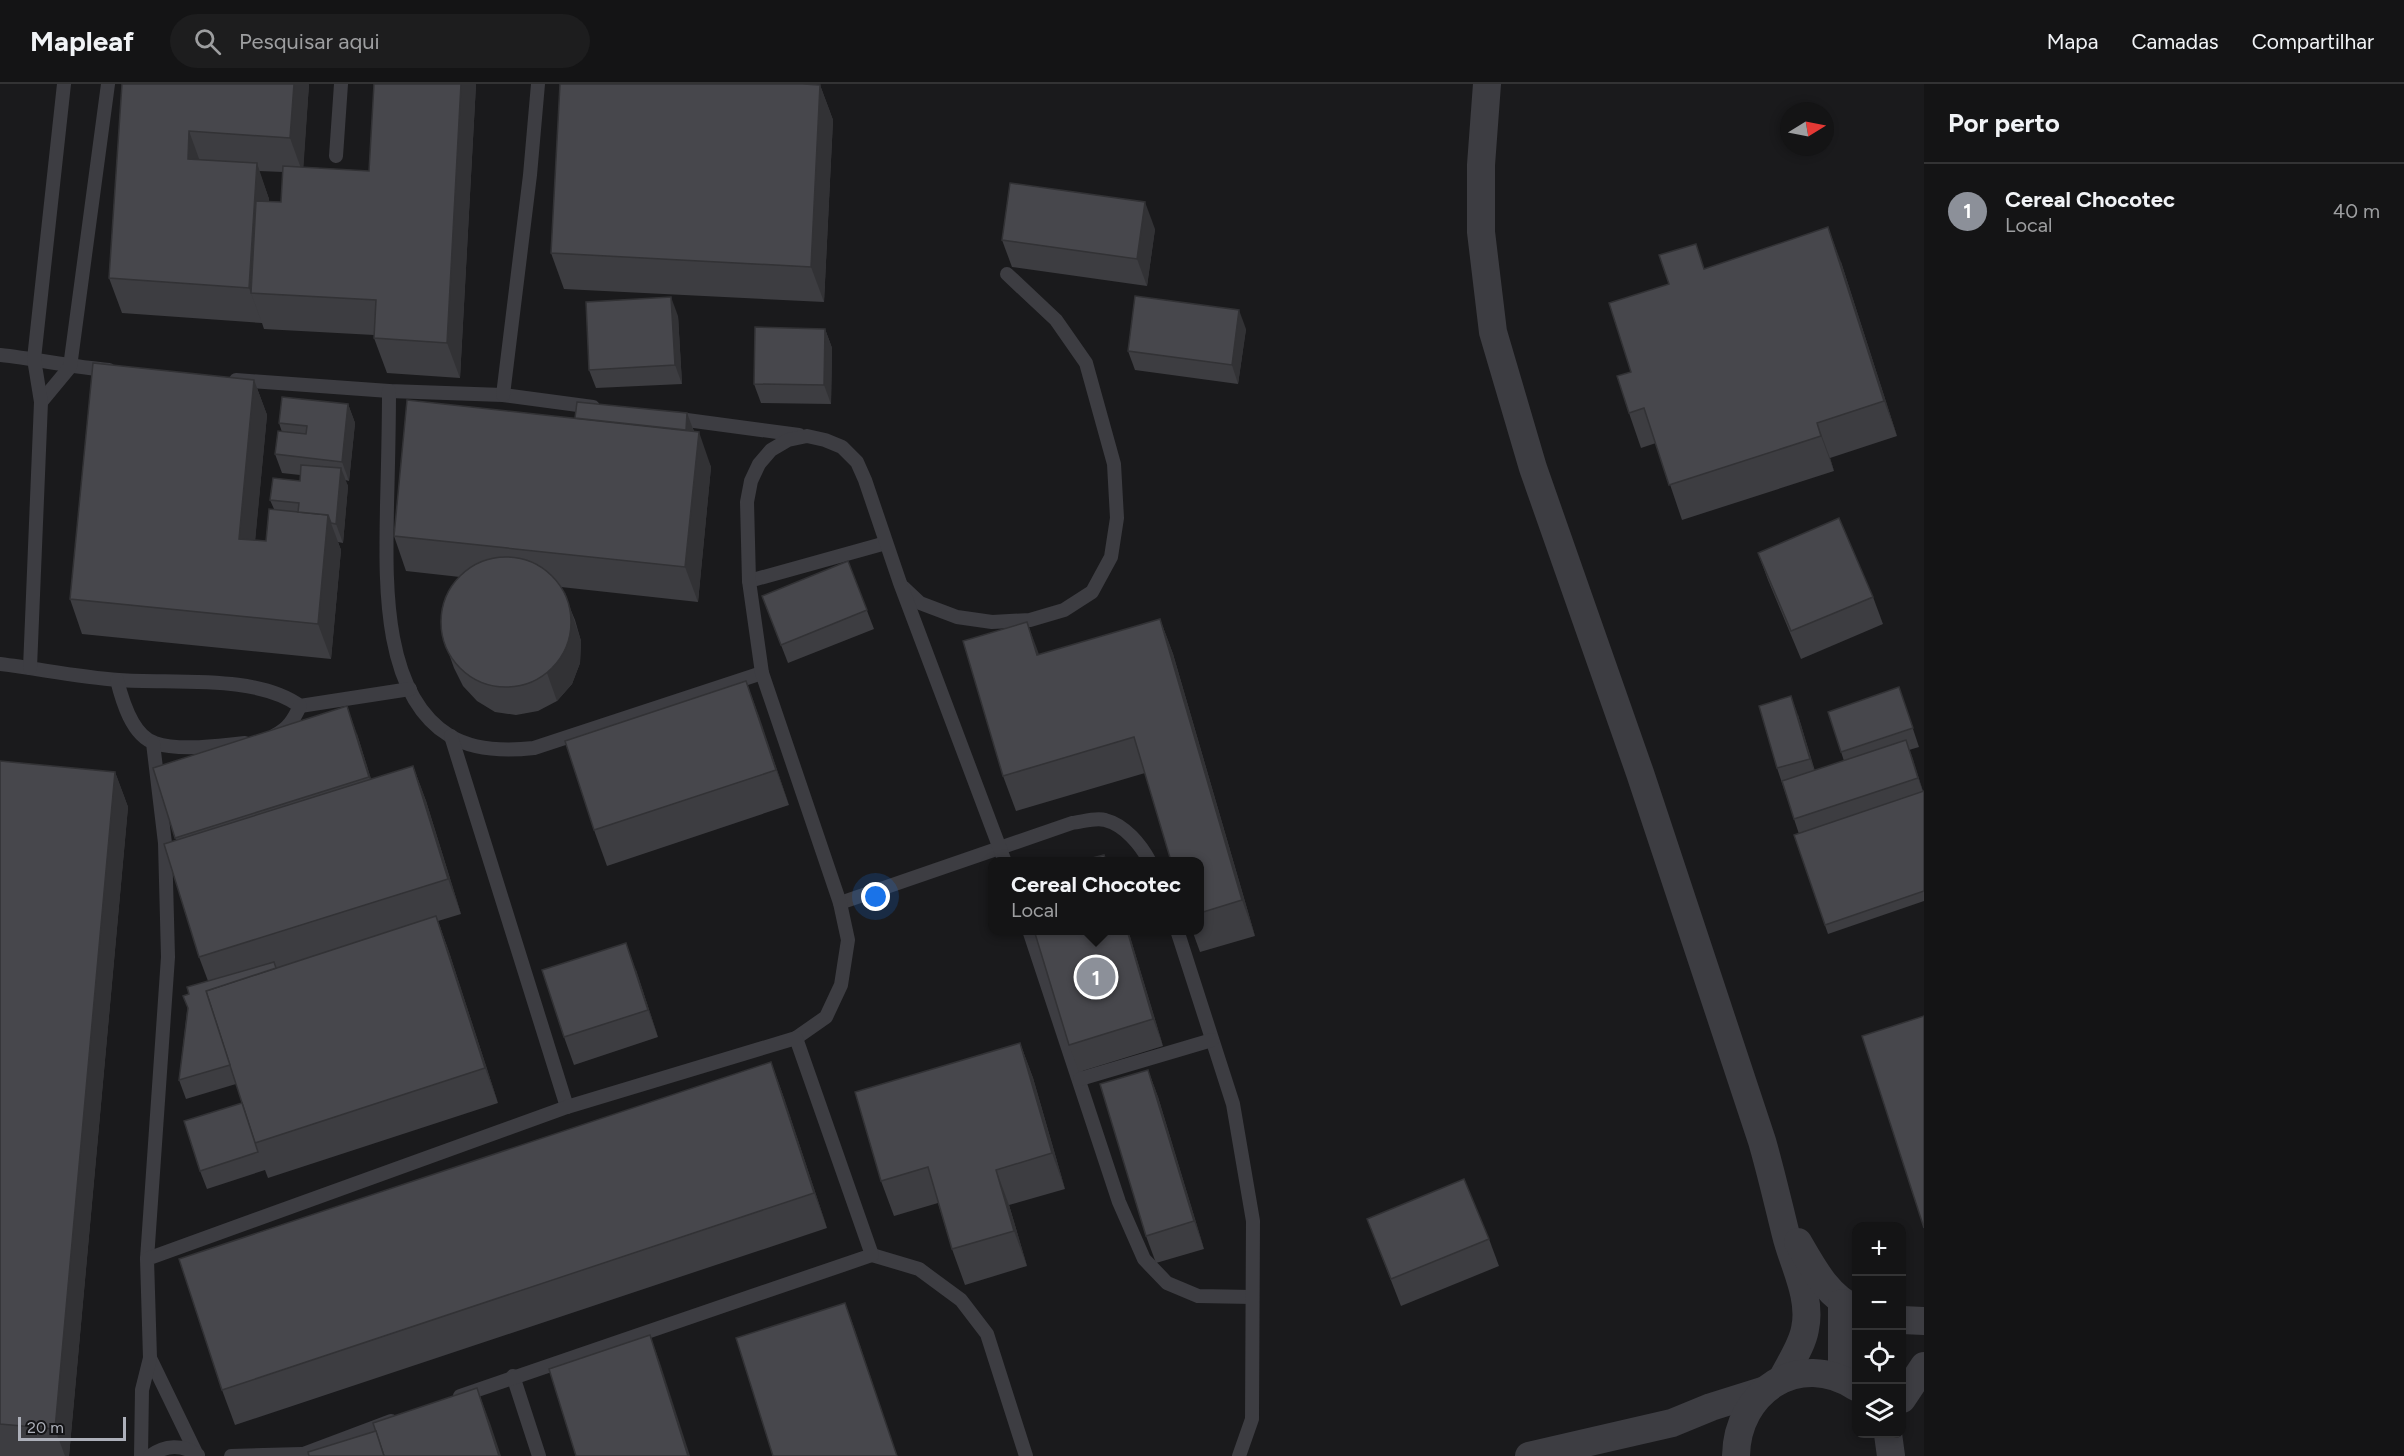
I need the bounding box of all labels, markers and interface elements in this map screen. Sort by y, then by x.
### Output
search box [170,14,590,68]
text: Mapleaf [30,24,134,58]
icon: search [191,25,224,58]
text: Pesquisar aqui [239,28,380,55]
text: Mapa [2047,29,2098,54]
text: Camadas [2131,29,2219,54]
text: Compartilhar [2252,29,2374,54]
north arrow [1780,102,1834,156]
text: Por perto [1948,107,2060,139]
text: Cereal Chocotec [2005,186,2175,213]
text: 1 [1963,199,1972,223]
text: 40 m [2333,199,2380,223]
text: Local [2005,213,2052,237]
popup [988,857,1204,935]
text: Cereal Chocotec [1011,871,1181,898]
your location [861,882,890,911]
text: Local [1011,898,1058,922]
pin: 1 [1076,954,1116,1000]
map controls [1852,1222,1906,1438]
button: + [1852,1222,1906,1276]
button: − [1852,1276,1906,1330]
button: locate [1852,1330,1906,1384]
button: layers [1852,1384,1906,1438]
scale bar [18,1414,126,1442]
text: 20 m [27,1418,64,1437]

